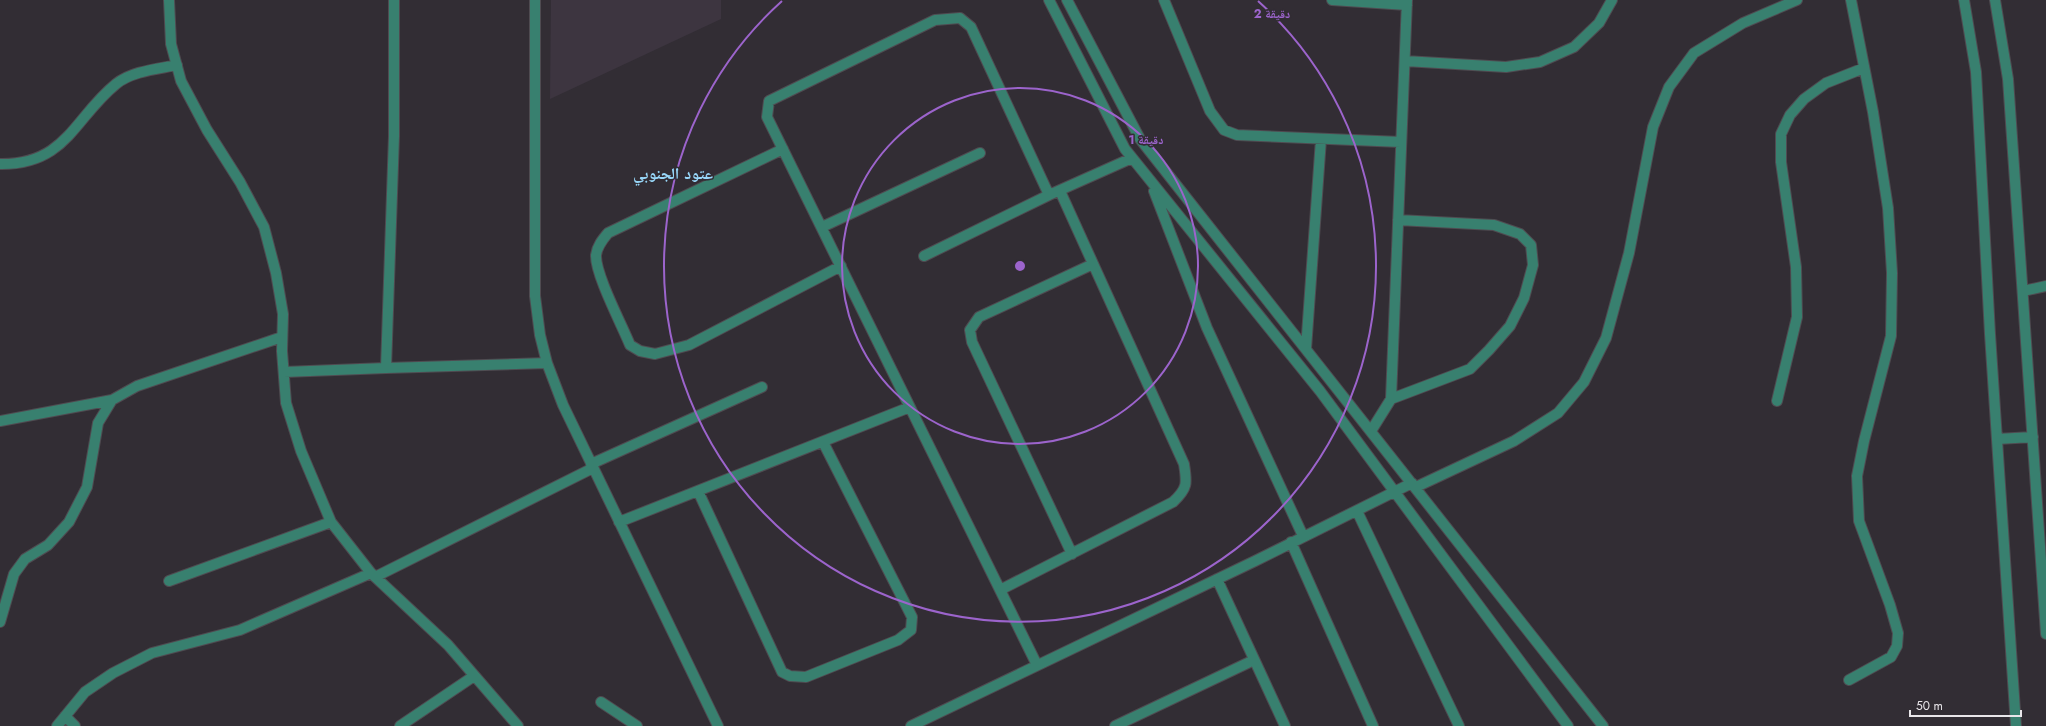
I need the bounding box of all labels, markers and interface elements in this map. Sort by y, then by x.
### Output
text: 2 دقيقة [1254,5,1290,23]
text: 1 دقيقة [1129,131,1163,149]
district label: عتود الجنوبي [633,162,713,186]
centre of rings [1013,259,1027,273]
scale bar [1910,692,2021,718]
text: 50 m [1916,697,1943,715]

